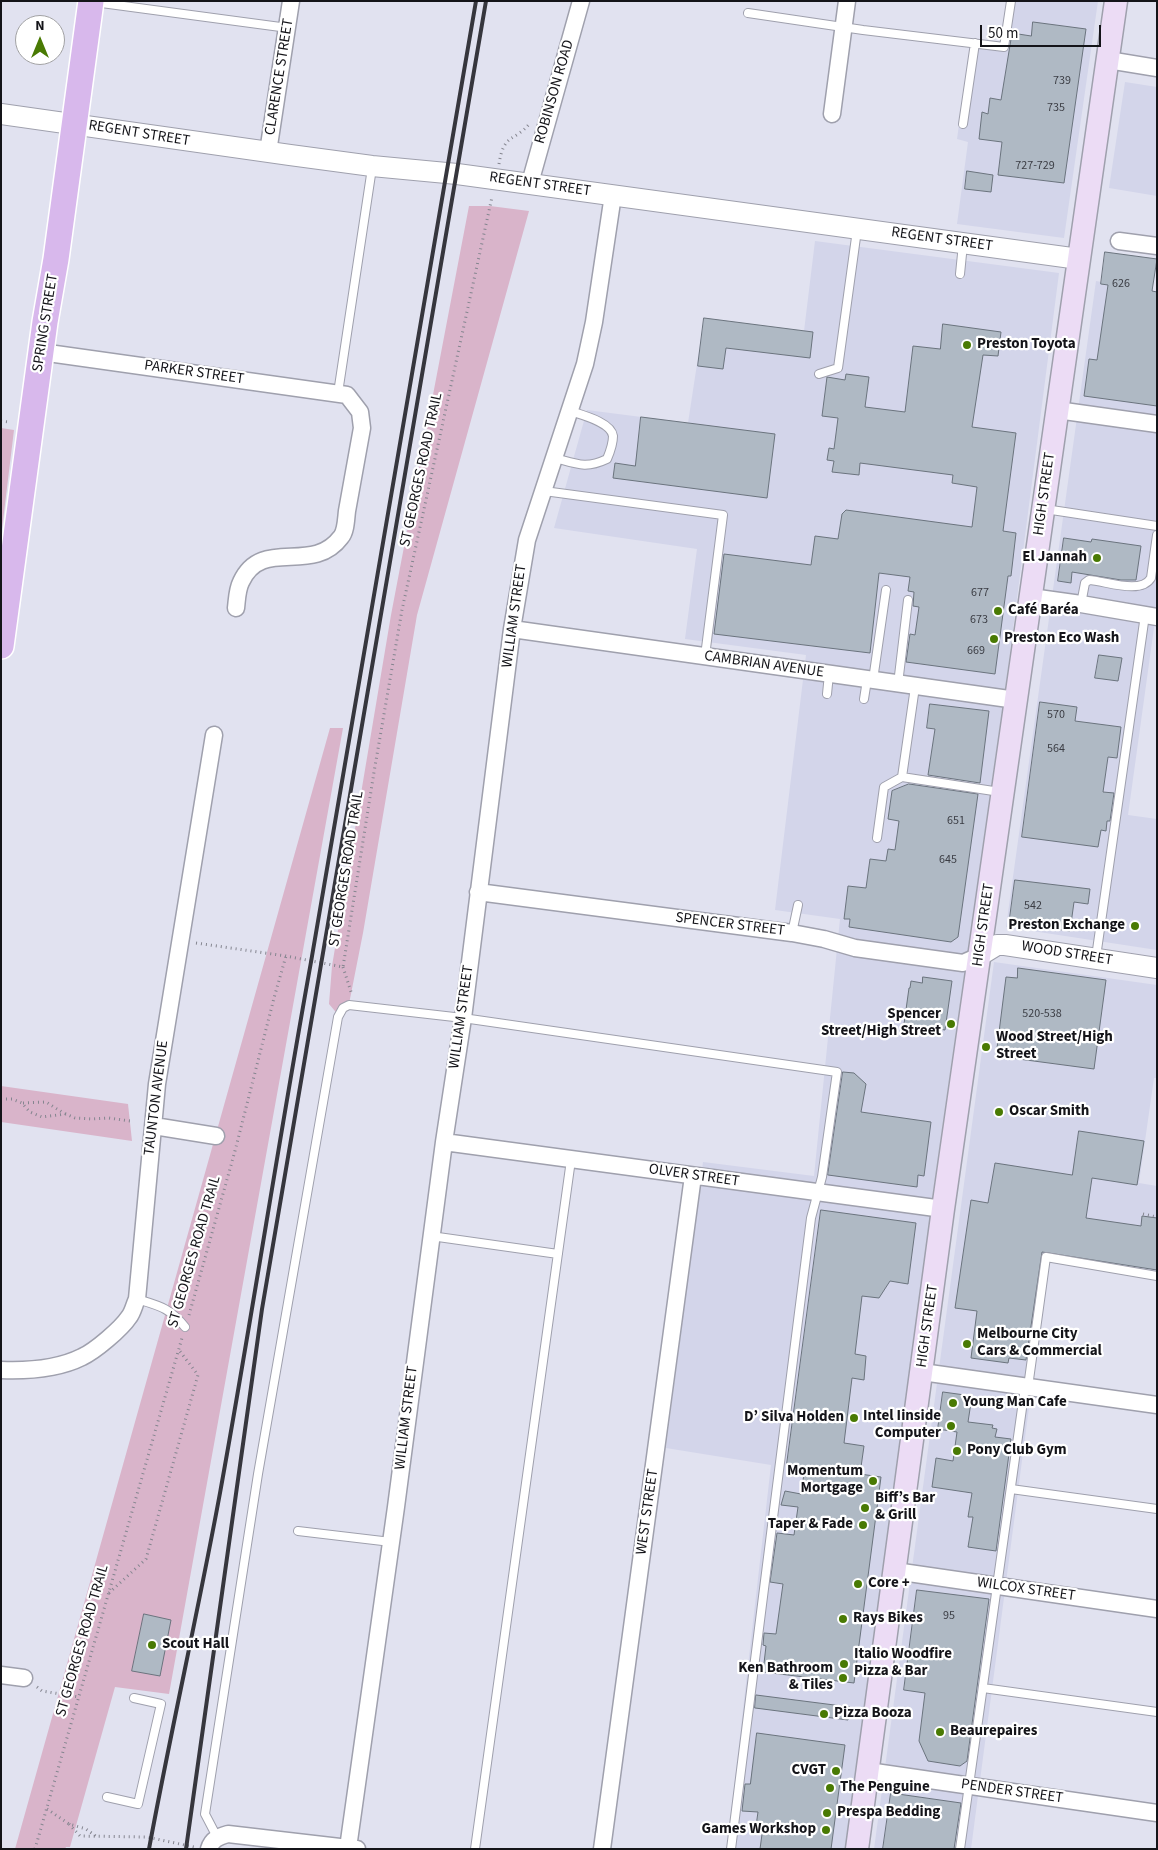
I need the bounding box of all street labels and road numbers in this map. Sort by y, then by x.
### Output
street label: CLARENCE STREET [262,17,298,137]
street label: ROBINSON ROAD [532,38,578,146]
street label: REGENT STREET [87,117,191,151]
street label: REGENT STREET [488,169,592,201]
street label: REGENT STREET [890,224,994,256]
street label: SPRING STREET [29,273,63,373]
street label: PARKER STREET [143,357,245,389]
street label: ST GEORGES ROAD TRAIL [397,391,447,549]
street label: HIGH STREET [1030,451,1060,537]
street label: WILLIAM STREET [499,563,531,669]
street label: CAMBRIAN AVENUE [703,648,825,682]
street label: ST GEORGES ROAD TRAIL [326,790,368,948]
street label: HIGH STREET [969,882,999,968]
street label: SPENCER STREET [674,909,786,941]
street label: WOOD STREET [1020,938,1114,970]
street label: WILLIAM STREET [446,964,478,1070]
street label: TAUNTON AVENUE [141,1039,173,1157]
street label: OLVER STREET [647,1161,741,1191]
street label: ST GEORGES ROAD TRAIL [165,1174,225,1330]
street label: HIGH STREET [913,1283,943,1369]
street label: WILLIAM STREET [392,1365,422,1471]
street label: WEST STREET [633,1468,663,1556]
street label: ST GEORGES ROAD TRAIL [53,1563,113,1719]
street label: WILCOX STREET [976,1574,1076,1606]
street label: PENDER STREET [960,1776,1064,1808]

